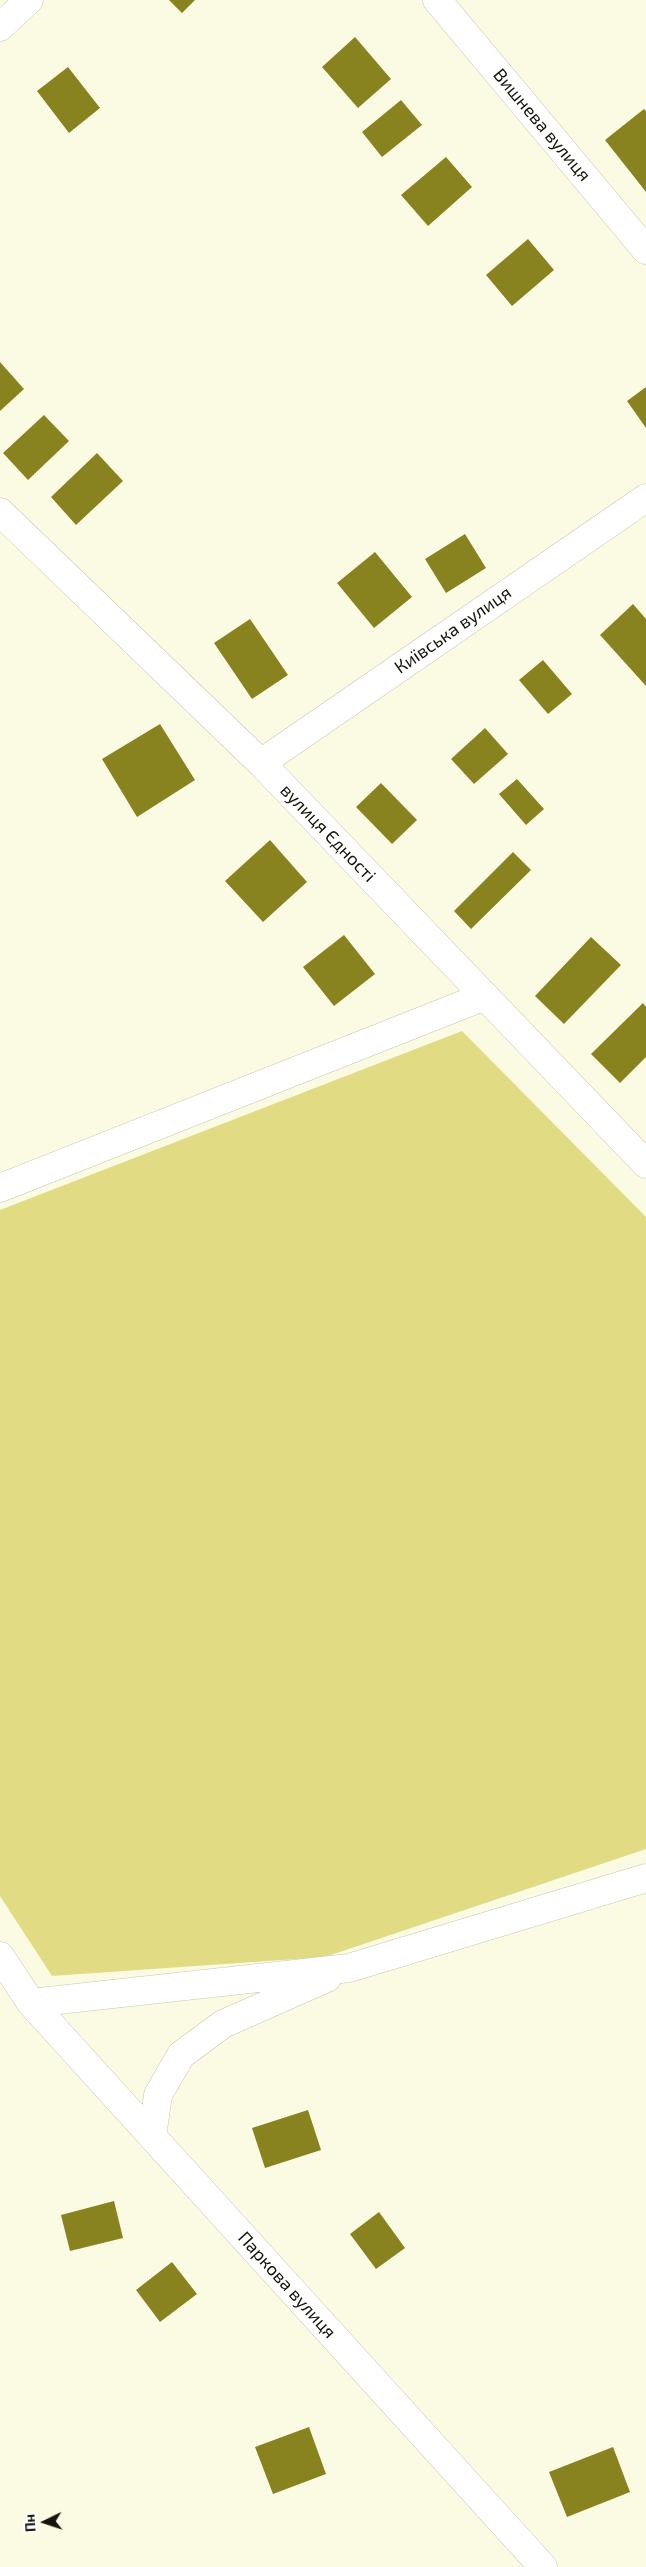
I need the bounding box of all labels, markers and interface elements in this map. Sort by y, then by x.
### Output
street label: Вишнева вулиця [489,64,595,186]
street label: Київська вулиця [390,582,516,678]
street label: вулиця Єдності [276,779,380,887]
street label: Паркова вулиця [233,2227,341,2343]
north arrow [20,2497,70,2547]
text: Пн [20,2513,39,2533]

